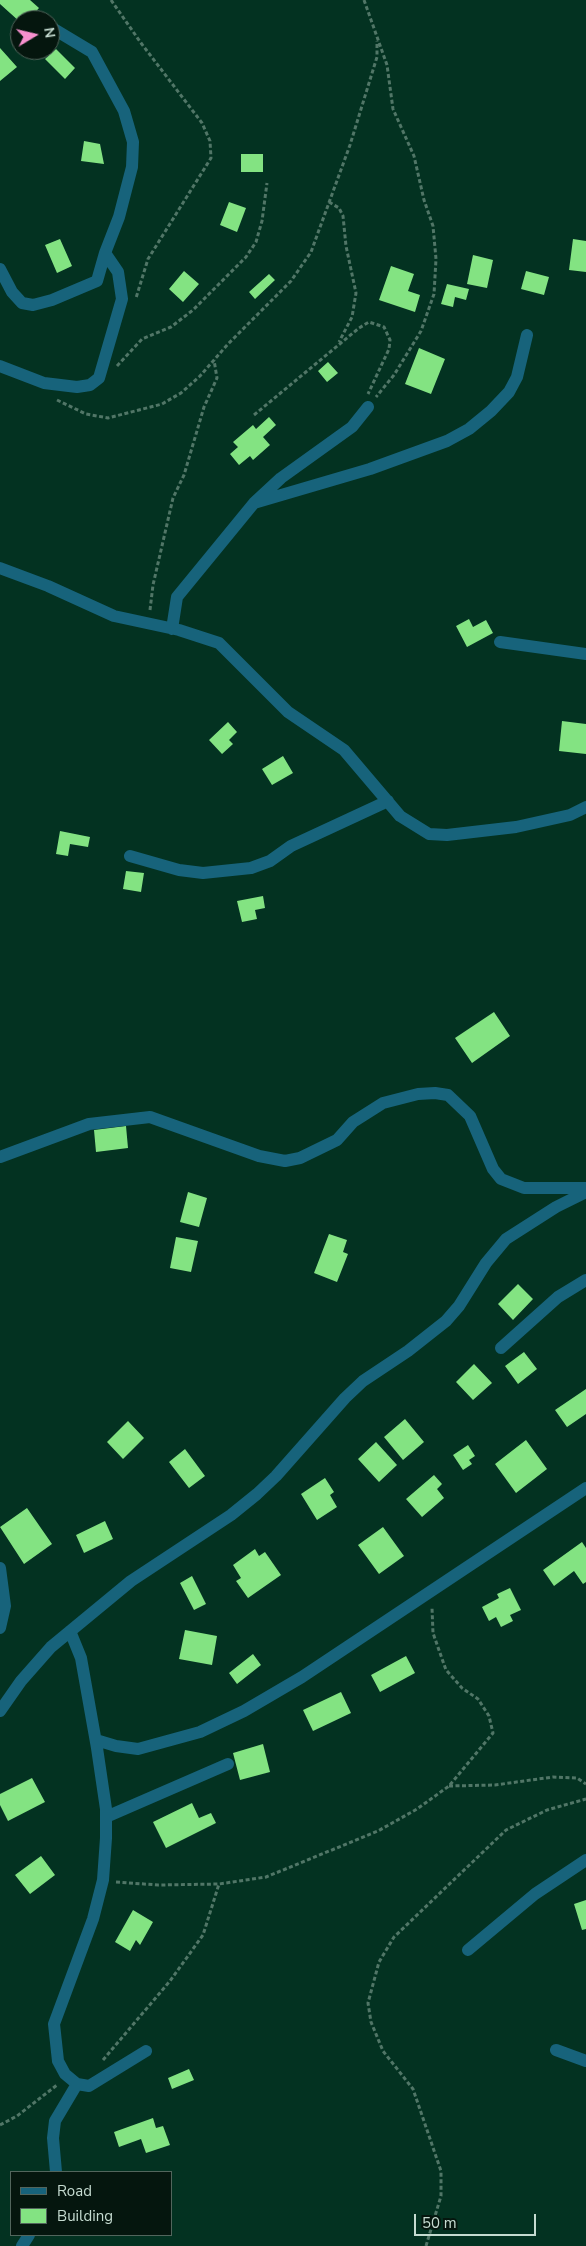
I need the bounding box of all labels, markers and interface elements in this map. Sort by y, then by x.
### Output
north arrow [10,10,60,60]
text: N [39,26,60,39]
legend [10,2171,172,2236]
text: Road [57,2181,92,2201]
scale bar [416,2204,538,2236]
text: Building [57,2206,113,2226]
text: 50 m [422,2213,457,2233]

